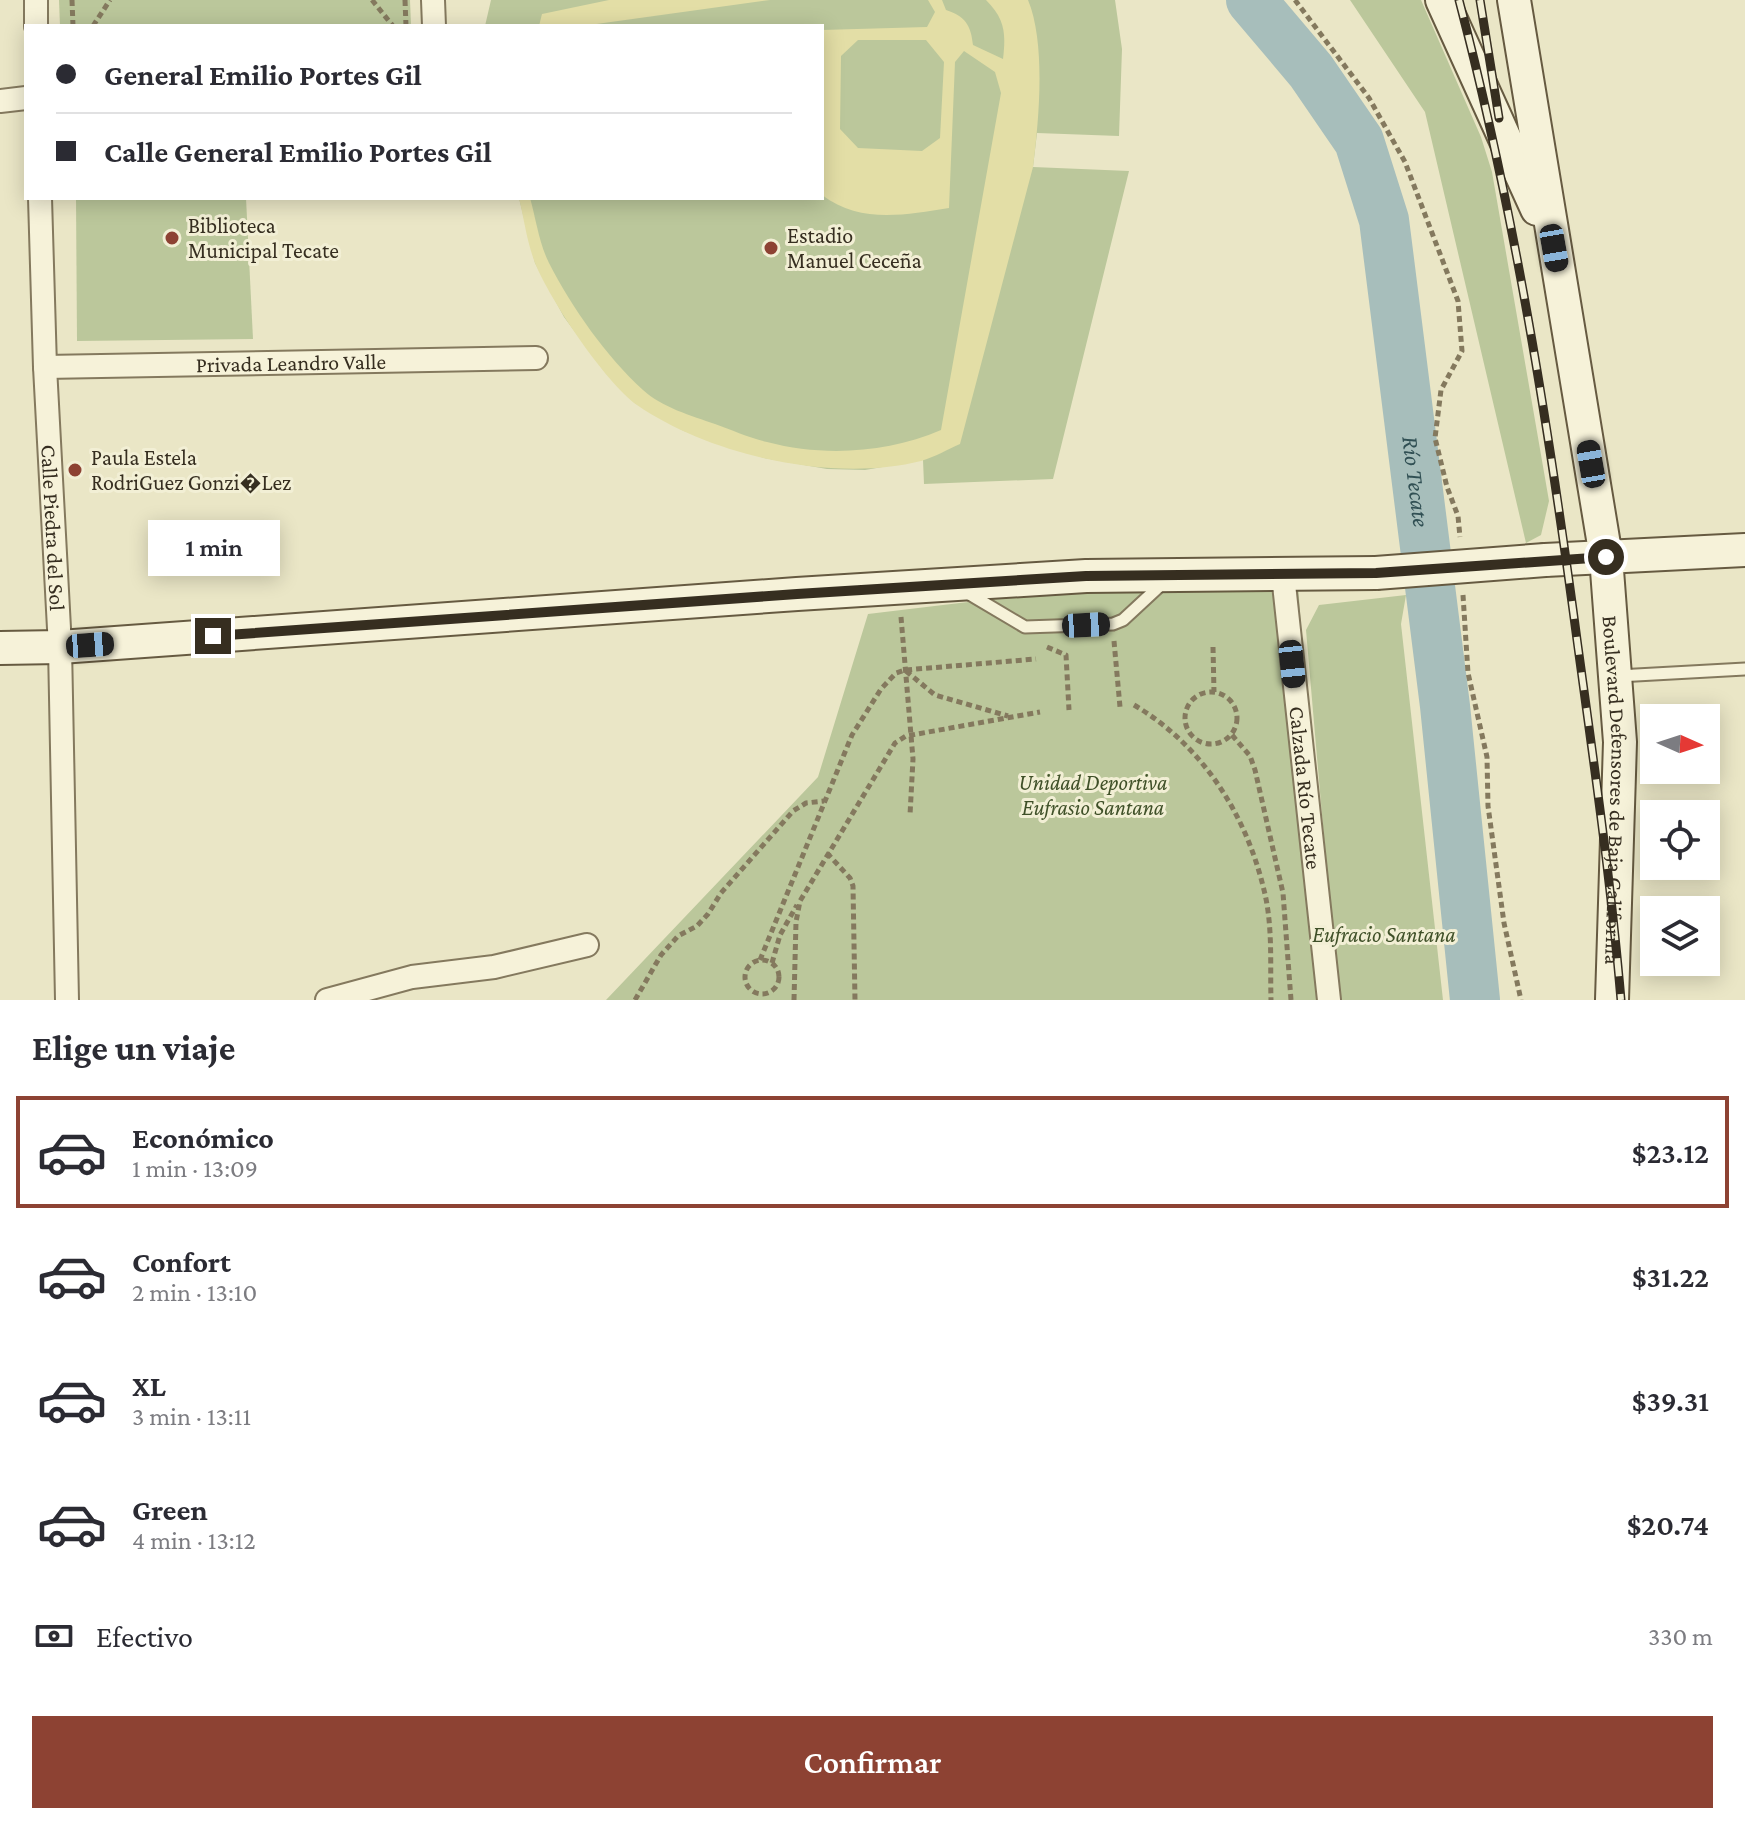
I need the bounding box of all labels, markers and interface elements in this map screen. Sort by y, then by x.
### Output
text: General Emilio Portes Gil [104,58,422,91]
text: Calle General Emilio Portes Gil [104,135,492,168]
place label: Biblioteca Municipal Tecate [188,213,339,263]
car [1538,222,1570,274]
place label: Estadio Manuel Ceceña [787,223,922,273]
marker: Biblioteca Municipal Tecate [163,229,181,247]
marker: Estadio Manuel Ceceña [762,239,780,257]
street label: Privada Leandro Valle [196,348,386,377]
water label: Río Tecate [1398,434,1436,528]
car [1575,438,1607,490]
street label: Calle Piedra del Sol [37,444,71,612]
place label: Paula Estela RodriGuez Gonzi�Lez [91,445,291,495]
marker: Paula Estela RodriGuez Gonzi�Lez [66,461,84,479]
callout: 1 min [147,520,279,576]
text: 1 min [185,533,243,562]
route start [1588,539,1624,575]
car [1061,612,1111,638]
street label: Boulevard Defensores de Baja California [1598,614,1633,965]
route end [195,618,231,654]
car [65,631,115,659]
car [1278,639,1306,689]
north arrow [1640,704,1720,784]
map controls [1640,704,1720,976]
street label: Calzada Río Tecate [1285,705,1327,871]
park label: Unidad Deportiva Eufrasio Santana [1019,770,1167,820]
button: locate [1640,800,1720,880]
button: layers [1640,896,1720,976]
park label: Eufracio Santana [1312,922,1456,947]
text: Elige un viaje [32,1028,235,1068]
icon: car [36,1116,108,1188]
text: Económico [132,1121,274,1154]
text: $23.12 [1632,1136,1709,1169]
text: 1 min · 13:09 [132,1154,258,1183]
icon: car [36,1240,108,1312]
text: Confort [132,1245,231,1278]
text: $31.22 [1632,1260,1709,1293]
text: 2 min · 13:10 [132,1278,257,1307]
icon: car [36,1364,108,1436]
text: XL [132,1369,166,1402]
text: $39.31 [1632,1384,1709,1417]
text: 3 min · 13:11 [132,1402,251,1431]
icon: car [36,1488,108,1560]
text: Green [132,1493,208,1526]
text: $20.74 [1627,1508,1709,1541]
text: 4 min · 13:12 [132,1526,256,1555]
icon: cash [32,1614,76,1658]
text: Efectivo [96,1620,193,1653]
text: 330 m [1648,1622,1713,1651]
button: Confirmar [32,1716,1713,1808]

